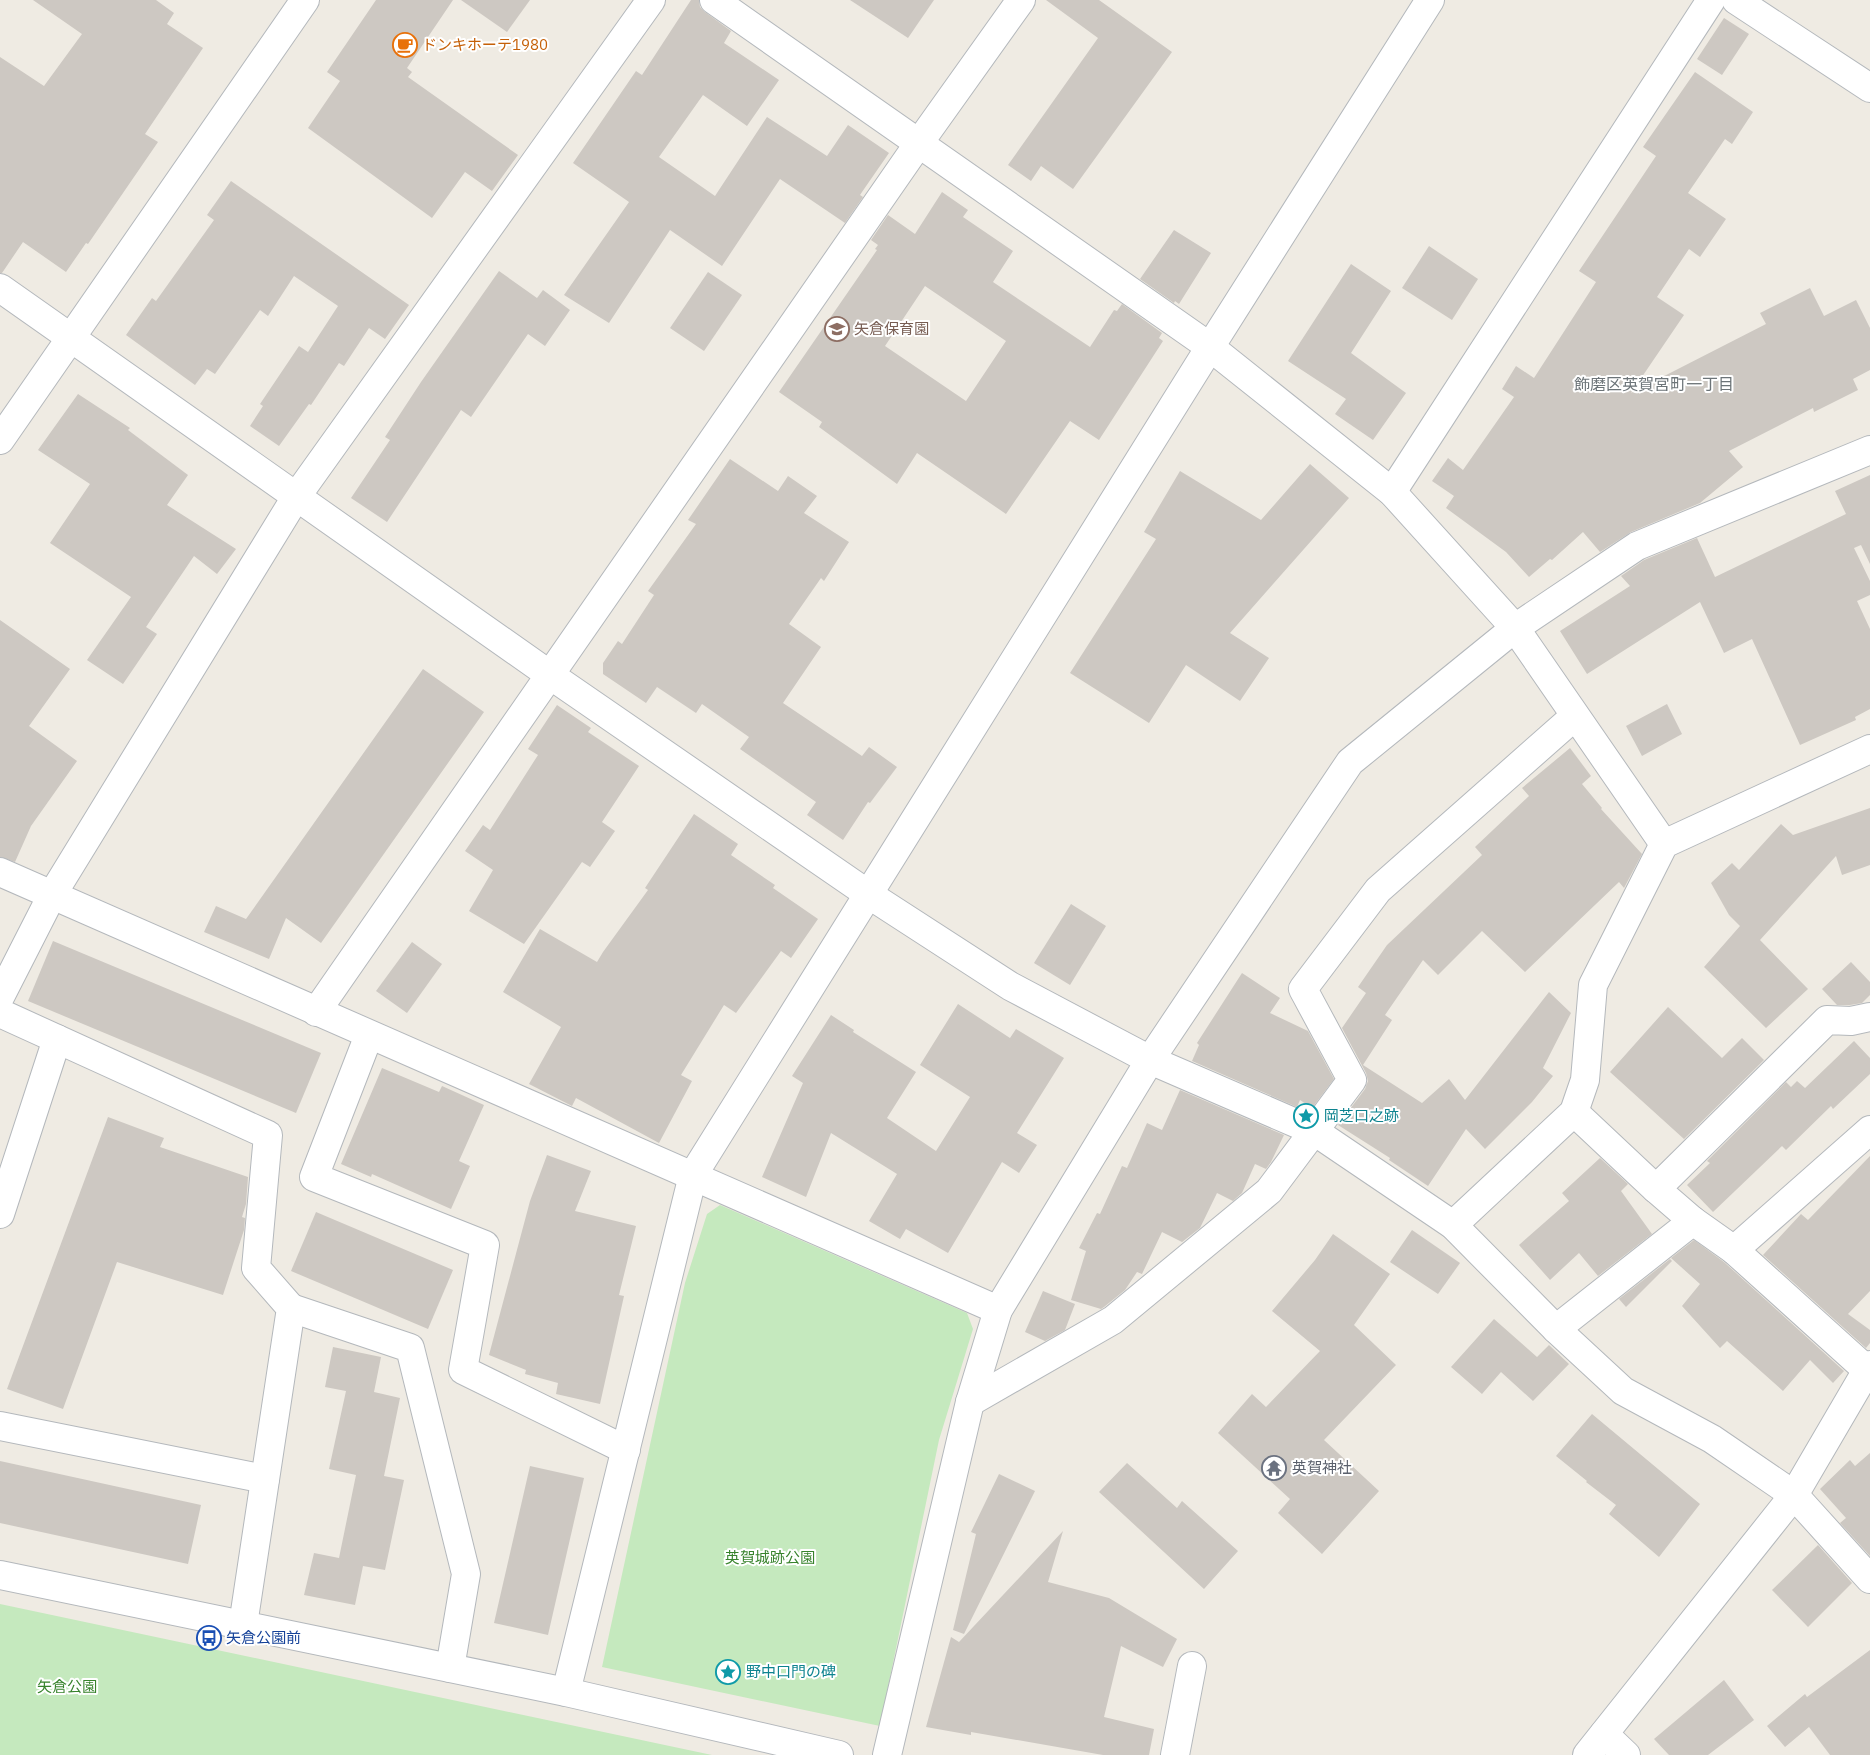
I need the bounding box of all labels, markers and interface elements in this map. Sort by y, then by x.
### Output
cafe icon: ドンキホーテ1980 [392,32,418,58]
place label: ドンキホーテ1980 [422,35,548,54]
school or university icon: 矢倉保育園 [824,316,850,342]
place label: 矢倉保育園 [854,319,929,338]
district label: 飾磨区英賀宮町一丁目 [1574,374,1734,394]
place icon: 岡芝口之跡 [1293,1103,1319,1129]
place label: 岡芝口之跡 [1324,1106,1399,1125]
temple icon: 英賀神社 [1261,1455,1287,1481]
place label: 英賀神社 [1292,1458,1352,1477]
park label: 英賀城跡公園 [725,1548,815,1567]
bus stop icon: 矢倉公園前 [196,1625,222,1651]
place label: 矢倉公園前 [226,1628,301,1647]
place icon: 野中口門の碑 [715,1659,741,1685]
place label: 野中口門の碑 [746,1662,836,1681]
park label: 矢倉公園 [37,1677,97,1696]

